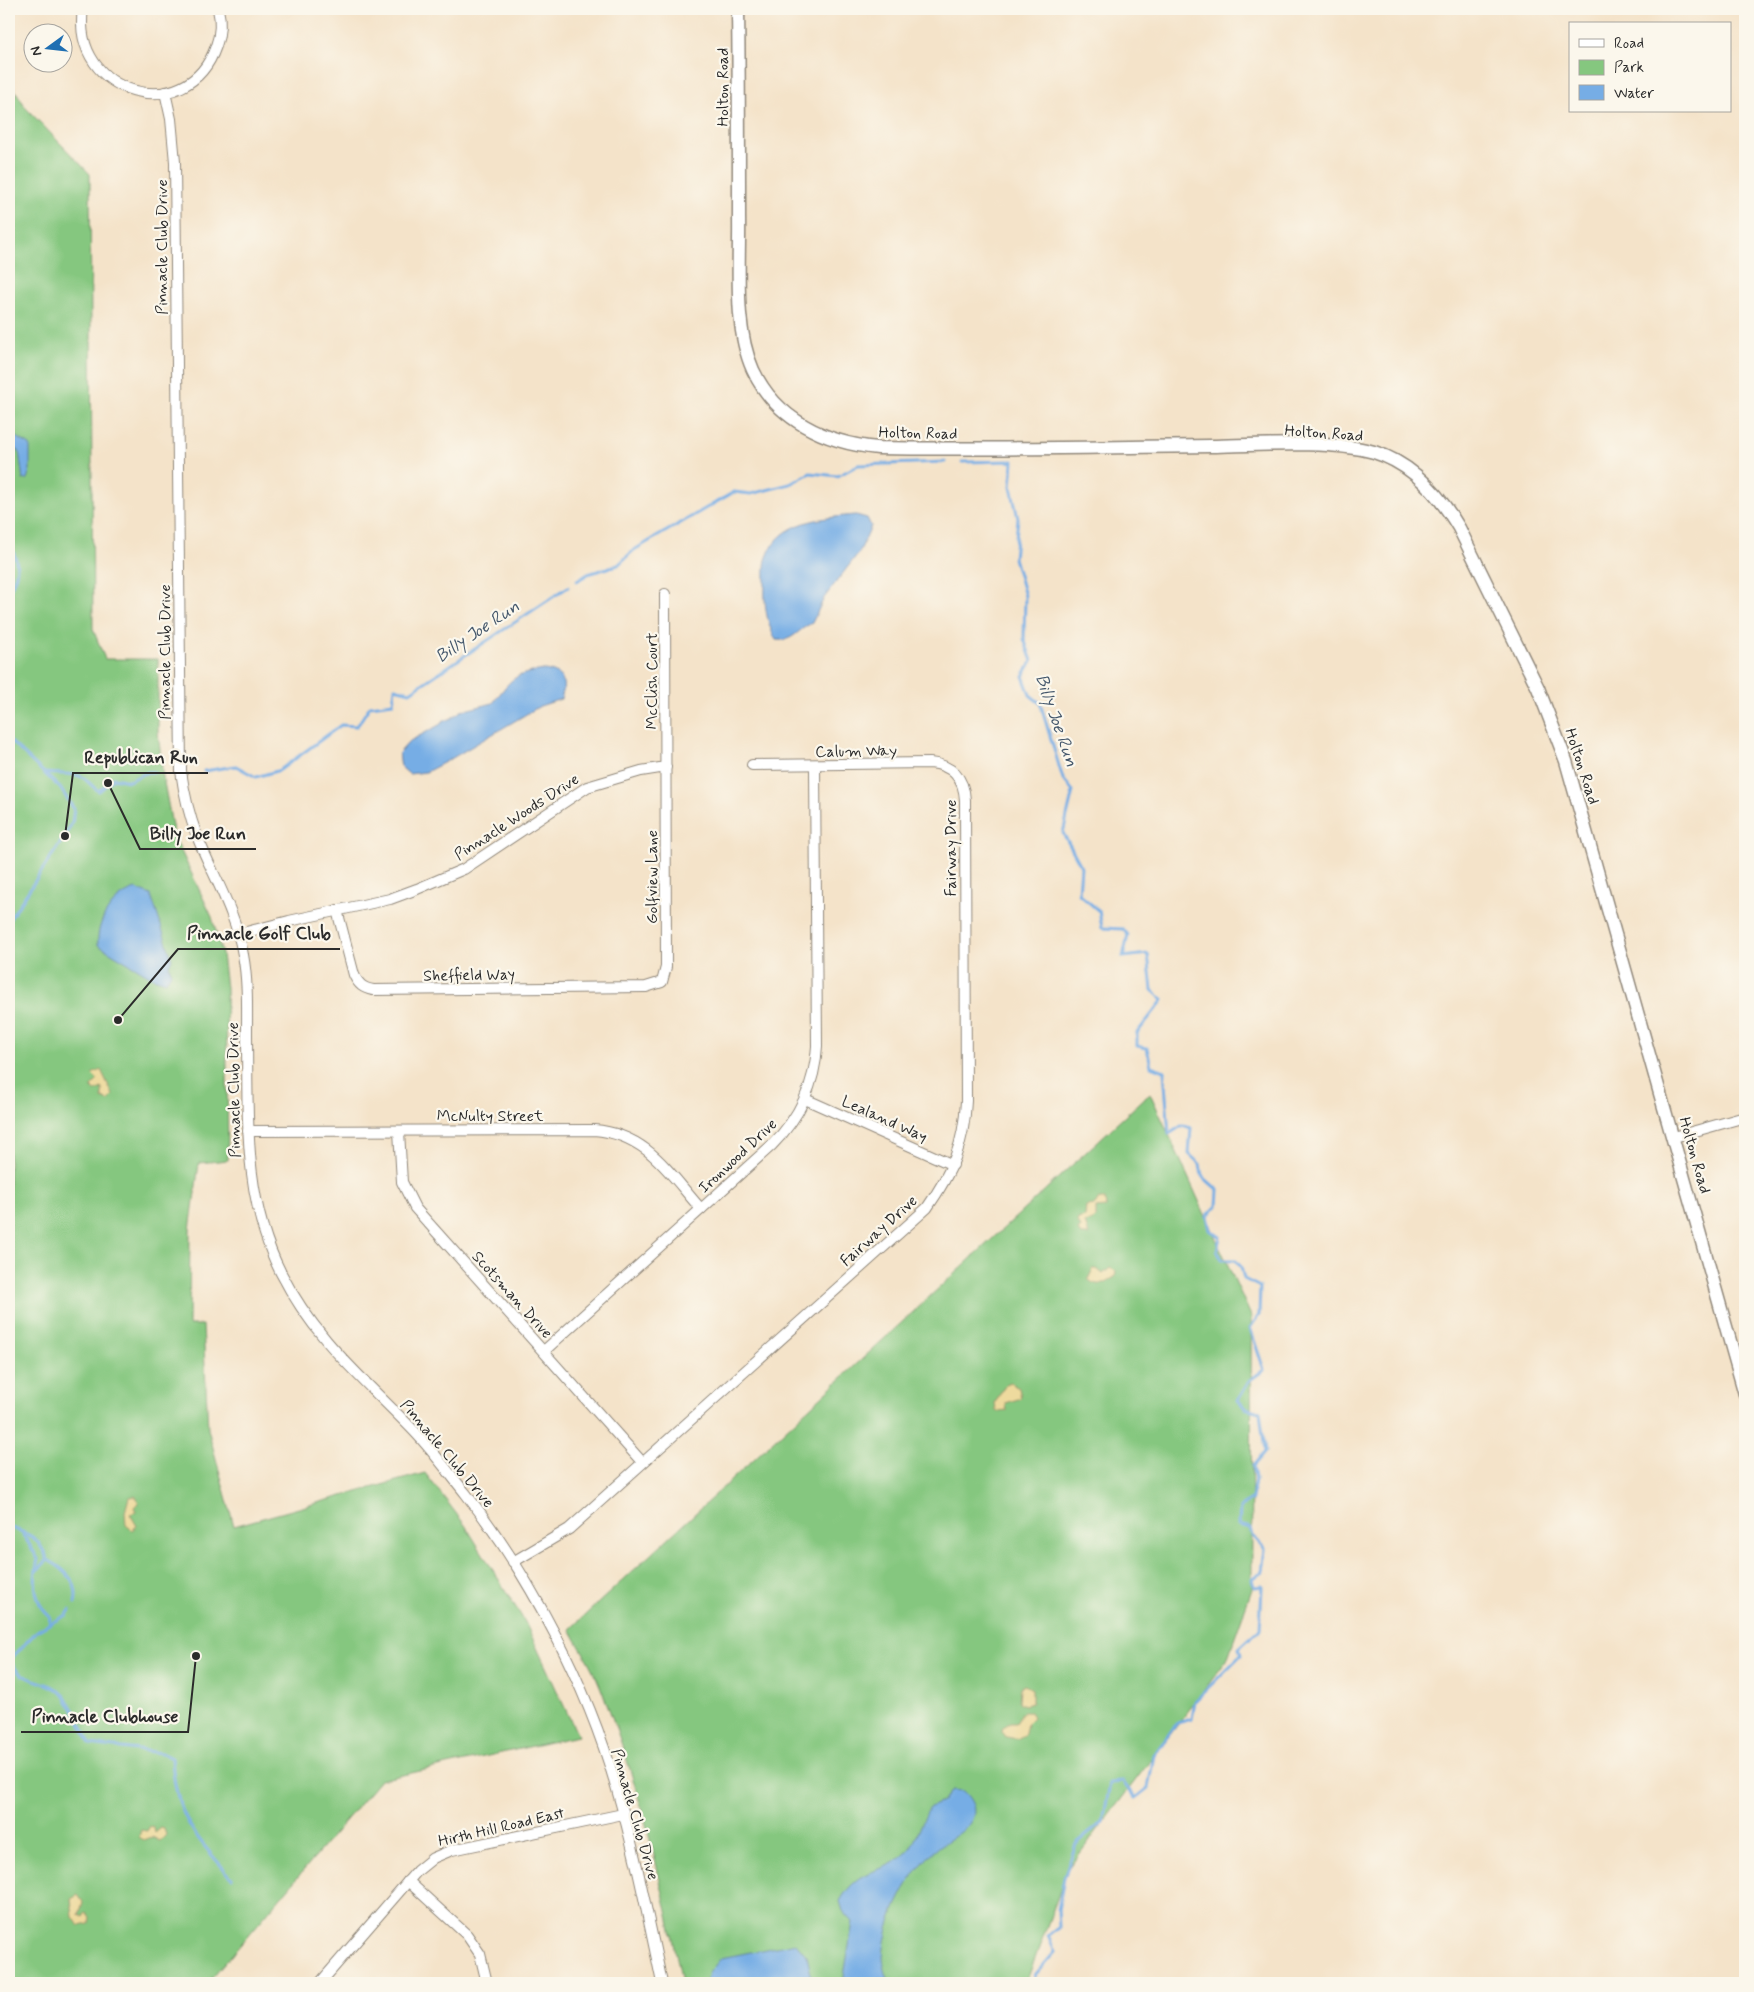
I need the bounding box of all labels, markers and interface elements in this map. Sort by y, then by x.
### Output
north arrow [22,22,72,72]
legend [1569,22,1732,112]
text: Road [1614,34,1644,54]
text: N [27,44,46,58]
street label: Holton Road [713,48,734,126]
text: Park [1614,58,1644,78]
text: Water [1614,84,1654,104]
street label: Pinnacle Club Drive [152,179,173,315]
street label: Holton Road [1284,420,1364,447]
street label: Holton Road [878,422,958,445]
street label: Pinnacle Club Drive [155,584,176,720]
water label: Billy Joe Run [431,595,524,669]
street label: McClish Court [642,632,663,730]
water label: Billy Joe Run [1029,671,1083,770]
street label: Holton Road [1559,726,1604,807]
callout: Republican Run [73,740,208,773]
street label: Calum Way [815,740,897,763]
text: Republican Run [84,746,198,770]
street label: Pinnacle Woods Drive [450,769,583,866]
street label: Fairway Drive [941,800,962,896]
callout: Billy Joe Run [140,816,256,849]
text: Billy Joe Run [150,822,246,846]
street label: Golfview Lane [642,830,663,924]
callout: Pinnacle Golf Club [178,916,340,949]
text: Pinnacle Golf Club [187,922,331,946]
street label: Sheffield Way [423,964,515,987]
street label: Pinnacle Club Drive [223,1022,246,1158]
street label: Lealand Way [838,1091,931,1148]
street label: McNulty Street [437,1106,544,1127]
street label: Ironwood Drive [694,1114,782,1198]
street label: Holton Road [1674,1115,1716,1196]
street label: Fairway Drive [836,1191,922,1271]
street label: Scotsman Drive [467,1247,557,1343]
street label: Pinnacle Club Drive [395,1395,498,1513]
callout: Pinnacle Clubhouse [21,1699,188,1732]
text: Pinnacle Clubhouse [32,1705,178,1729]
street label: Pinnacle Club Drive [606,1746,663,1882]
street label: Hirth Hill Road East [436,1803,566,1852]

